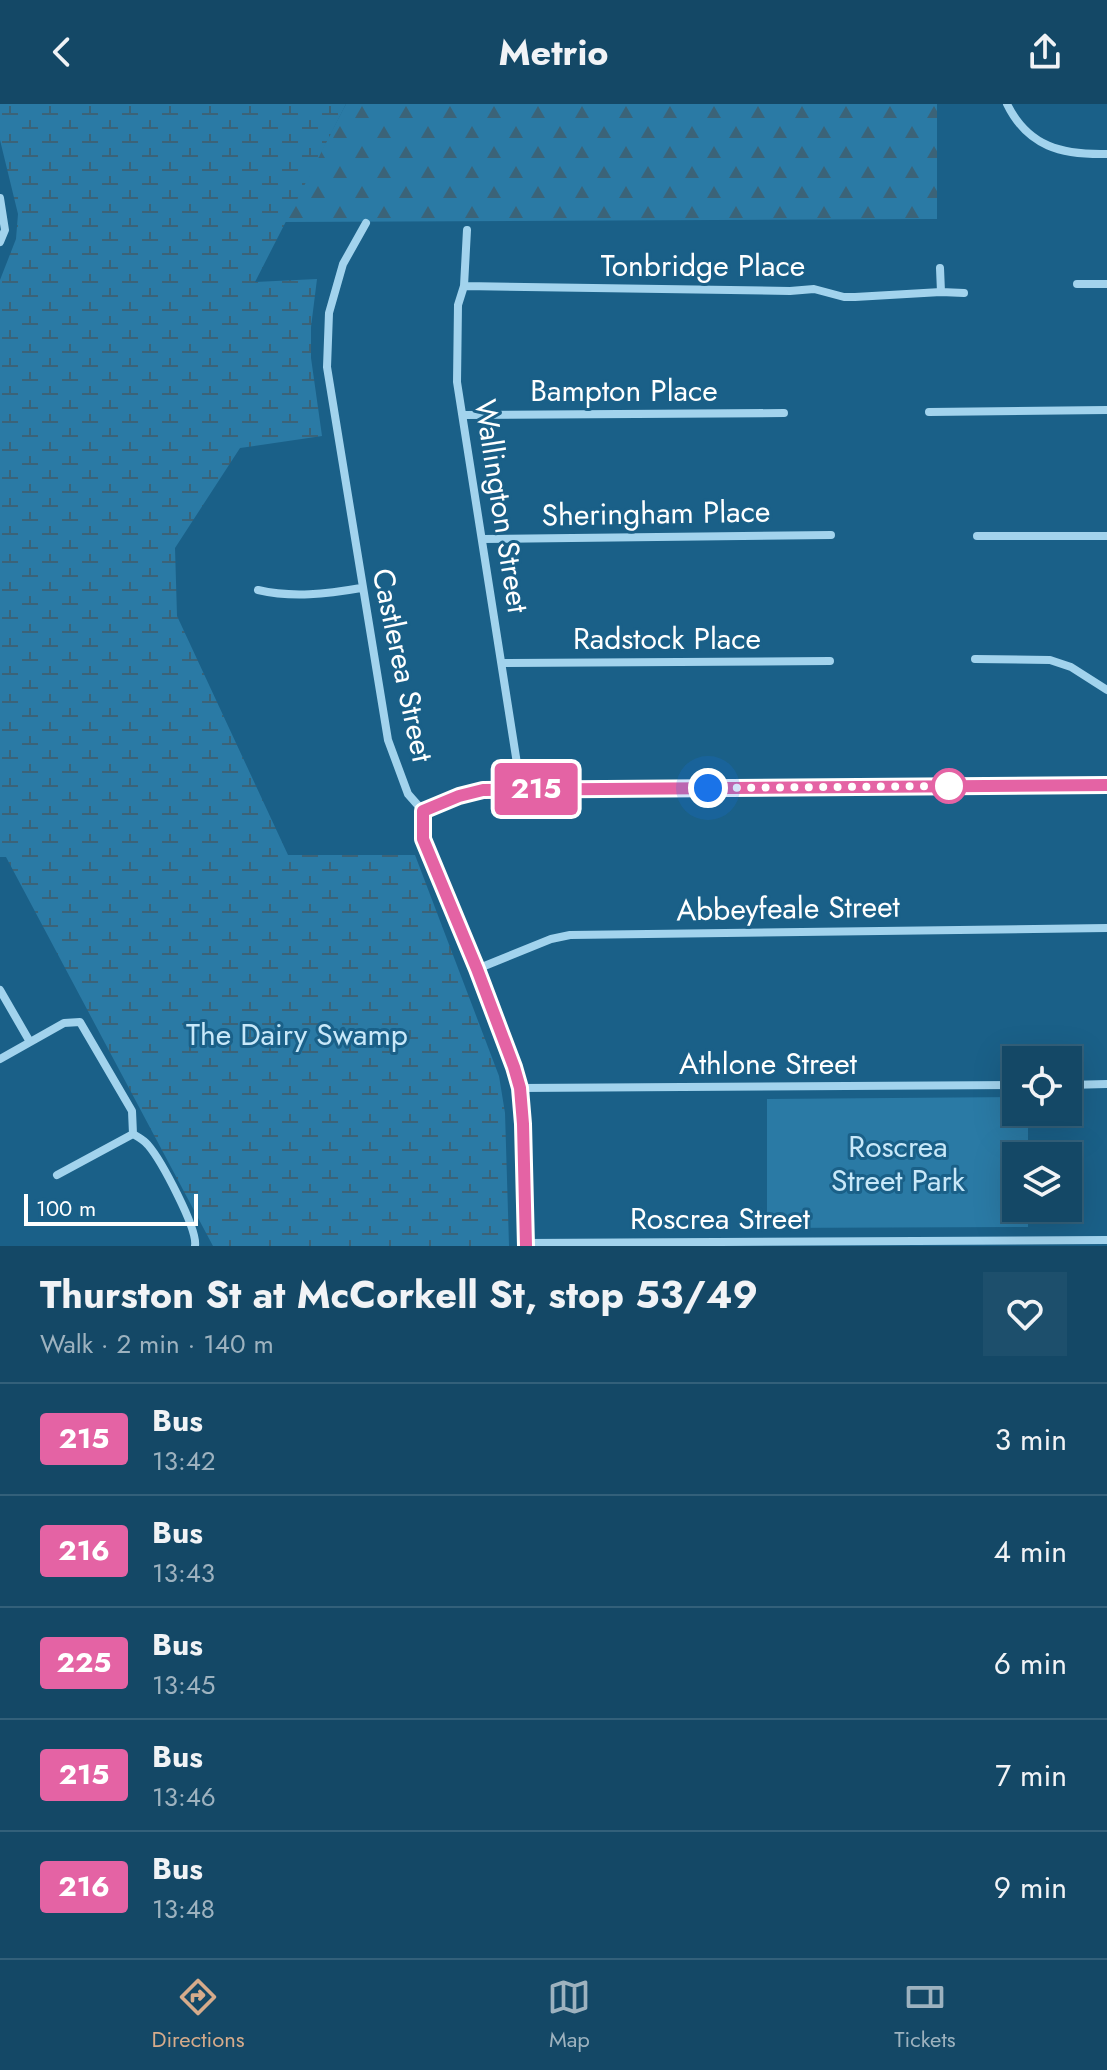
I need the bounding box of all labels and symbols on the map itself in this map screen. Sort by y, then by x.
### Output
street label: Tonbridge Place [601,244,805,287]
street label: Bampton Place [530,369,718,412]
street label: Wallington Street [464,396,540,617]
street label: Sheringham Place [541,490,771,536]
street label: Castlerea Street [361,564,445,767]
street label: Radstock Place [573,617,761,660]
line badge: 215 [490,763,582,815]
your location [688,768,728,808]
unlabelled marker [932,769,966,803]
street label: Abbeyfeale Street [676,885,901,931]
park label: The Dairy Swamp [186,1013,408,1056]
street label: Athlone Street [679,1042,858,1085]
park label: Roscrea Street Park [831,1125,966,1202]
scale bar [24,1190,198,1226]
street label: Roscrea Street [630,1197,811,1240]

